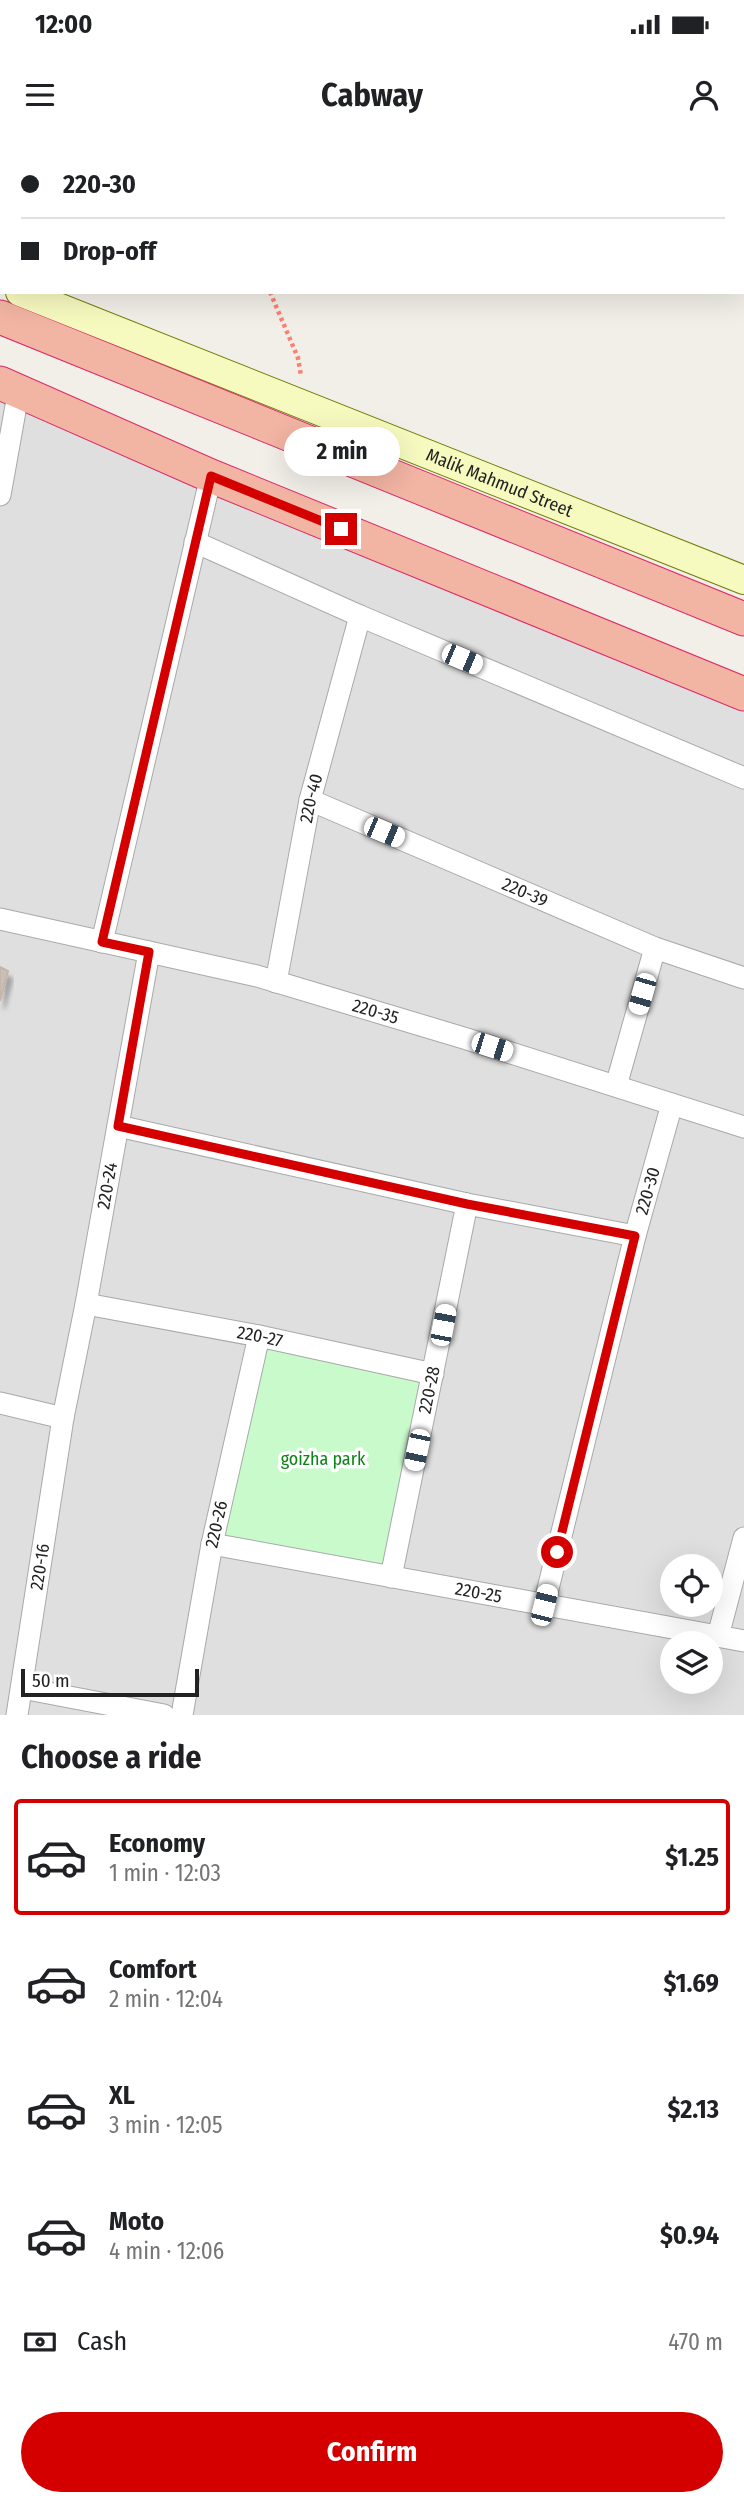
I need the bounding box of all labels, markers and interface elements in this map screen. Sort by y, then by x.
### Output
text: 12:00 [35,9,92,40]
icon: menu [21,76,59,114]
text: Cabway [321,76,423,114]
icon: person [685,76,723,114]
text: 220-30 [63,169,136,200]
text: Drop-off [63,236,156,267]
callout: 2 min [283,428,399,476]
text: 2 min [317,437,368,465]
street label: Malik Mahmud Street [423,444,576,522]
route end [325,513,357,545]
car [439,641,486,677]
street label: 220-40 [295,771,328,825]
car [361,814,408,850]
street label: 220-39 [499,873,551,912]
car [627,971,658,1017]
street label: 220-35 [350,994,401,1029]
car [469,1031,516,1063]
street label: 220-24 [92,1160,122,1211]
street label: 220-30 [631,1165,665,1217]
car [429,1302,458,1348]
street label: 220-27 [235,1321,285,1352]
street label: 220-28 [414,1364,445,1415]
car [403,1427,432,1473]
park label: goizha park [281,1448,366,1470]
street label: 220-26 [201,1498,232,1550]
route start [541,1536,573,1568]
street label: 220-16 [26,1542,54,1592]
map controls [660,1554,723,1694]
button: locate [660,1554,723,1617]
street label: 220-25 [453,1578,504,1608]
car [529,1582,560,1628]
button: layers [660,1631,723,1694]
scale bar [21,1666,200,1698]
text: 50 m [32,1669,70,1692]
text: Choose a ride [21,1738,202,1776]
icon: car [25,1826,88,1889]
text: Economy [109,1828,205,1859]
text: $1.25 [665,1842,719,1873]
text: 1 min · 12:03 [109,1859,221,1887]
icon: car [25,1952,88,2015]
text: Comfort [109,1954,197,1985]
text: $1.69 [664,1968,719,1999]
text: 2 min · 12:04 [109,1985,223,2013]
icon: car [25,2078,88,2141]
text: XL [109,2080,135,2111]
text: $2.13 [668,2094,719,2125]
text: 3 min · 12:05 [109,2111,223,2139]
icon: car [25,2204,88,2267]
text: Moto [109,2206,164,2237]
text: $0.94 [660,2220,719,2251]
text: 4 min · 12:06 [109,2237,224,2265]
icon: cash [21,2323,59,2361]
text: Cash [77,2326,127,2357]
text: 470 m [668,2328,723,2356]
button: Confirm [21,2412,723,2492]

